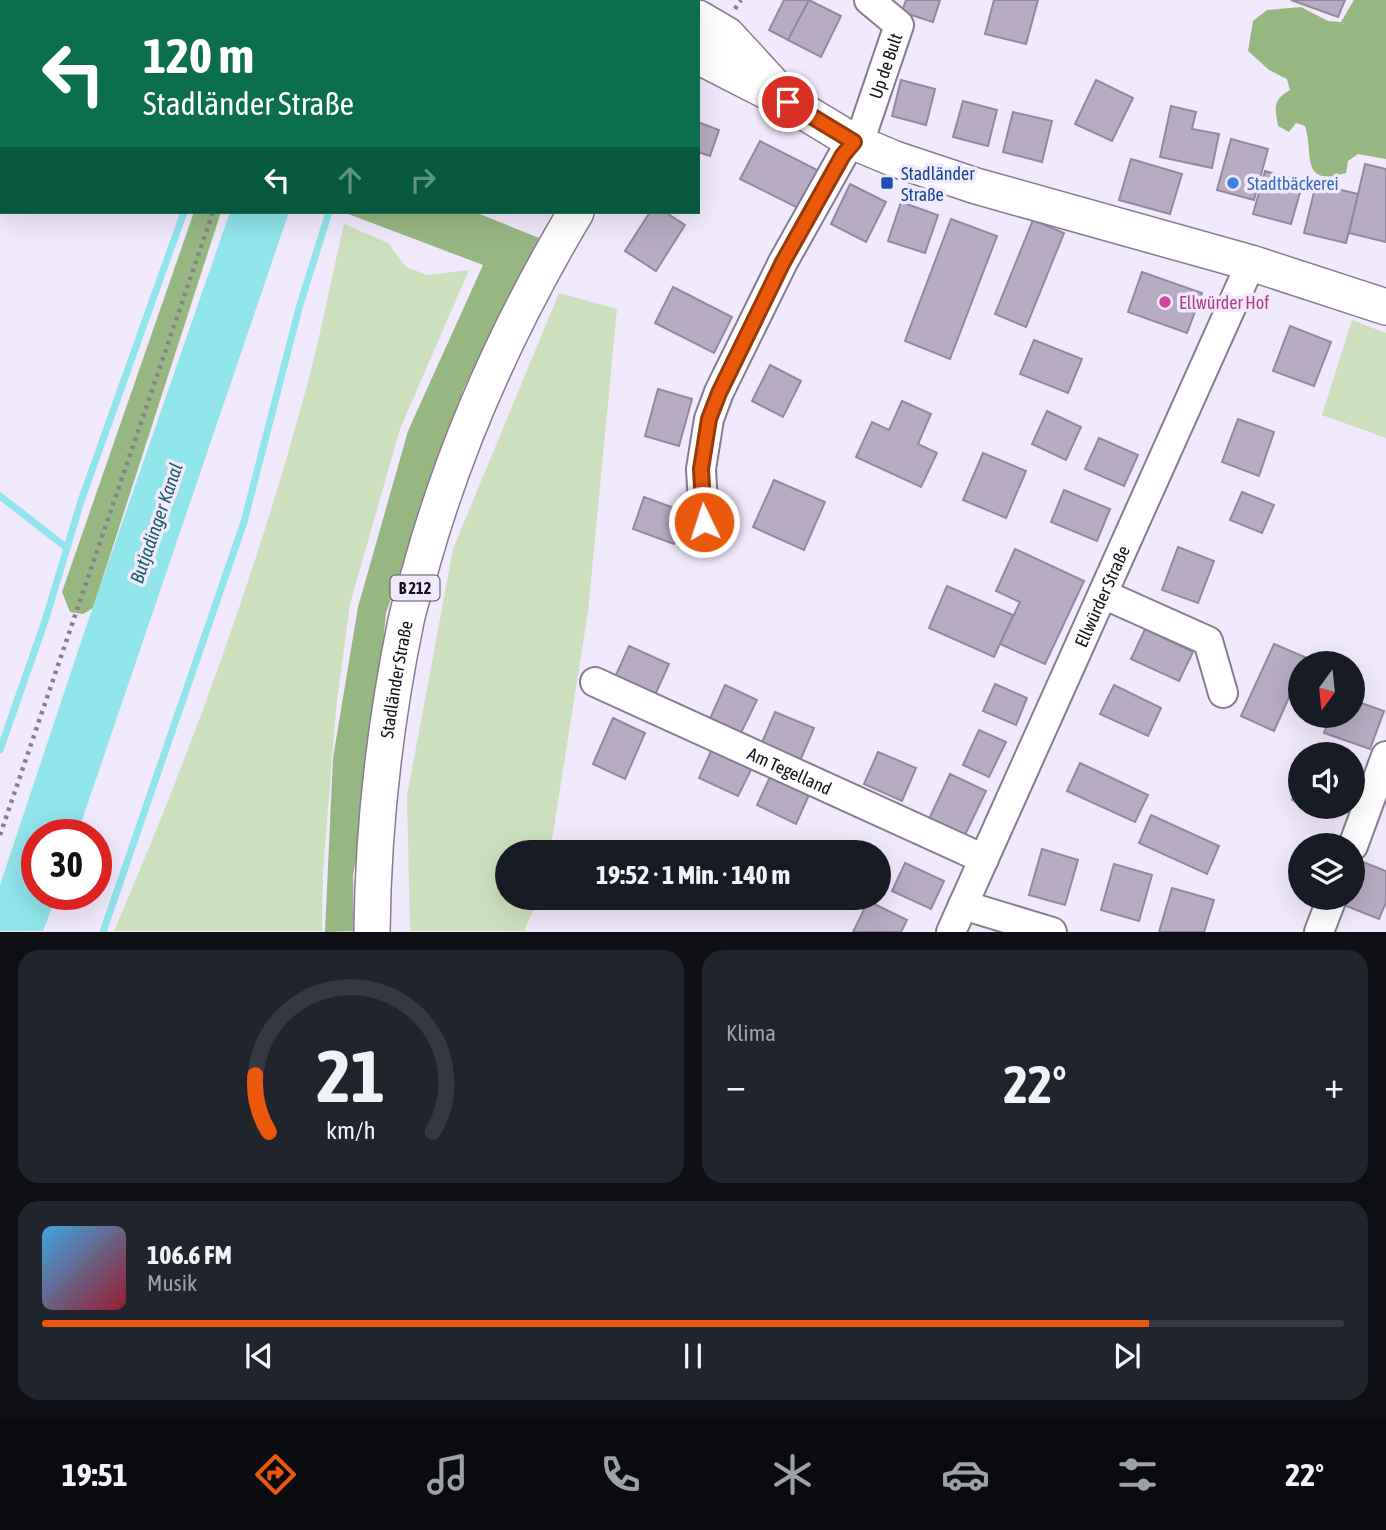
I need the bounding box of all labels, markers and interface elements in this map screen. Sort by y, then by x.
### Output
text: 120 m [143,27,254,83]
icon: left [28,28,119,119]
street label: Up de Bult [864,30,906,101]
pin [758,72,818,132]
icon: arrive [769,83,807,121]
text: Stadländer Straße [143,85,354,122]
icon: left [258,161,296,199]
icon: ahead [331,161,369,199]
icon: right [404,161,442,199]
place label: Stadländer Straße [901,163,975,205]
place label: Stadtbäckerei [1247,173,1339,194]
marker: Stadländer Straße [879,175,895,191]
marker: Stadtbäckerei [1225,175,1241,191]
place label: Ellwürder Hof [1179,292,1269,313]
marker: Ellwürder Hof [1157,294,1173,310]
water label: Butjadinger Kanal [125,460,187,586]
position arrow [667,485,741,559]
street label: Ellwürder Straße [1070,542,1133,650]
road number: B 212 [390,576,440,600]
street label: Stadländer Straße [376,619,416,739]
north arrow [1288,651,1365,728]
map controls [1288,651,1365,910]
street label: Am Tegelland [744,742,835,799]
button: sound [1288,742,1365,819]
speed limit sign: 30 [21,819,112,910]
button: layers [1288,833,1365,910]
text: 19:52 · 1 Min. · 140 m [596,860,790,890]
text: Klima [726,1020,776,1046]
text: 21 [317,1035,385,1118]
text: 22° [1003,1054,1067,1114]
text: − [726,1063,746,1106]
text: + [1324,1063,1344,1106]
text: km/h [326,1116,376,1144]
text: 106.6 FM [147,1240,232,1270]
text: Musik [147,1270,197,1296]
icon: previous [240,1337,278,1375]
icon: pause [674,1337,712,1375]
icon: next [1108,1337,1146,1375]
icon: directions [251,1450,300,1499]
icon: music [423,1450,472,1499]
icon: phone [596,1450,645,1499]
icon: climate [768,1450,817,1499]
icon: car [941,1450,990,1499]
icon: filters [1113,1450,1162,1499]
text: 19:51 [62,1456,128,1493]
text: 22° [1285,1456,1324,1493]

